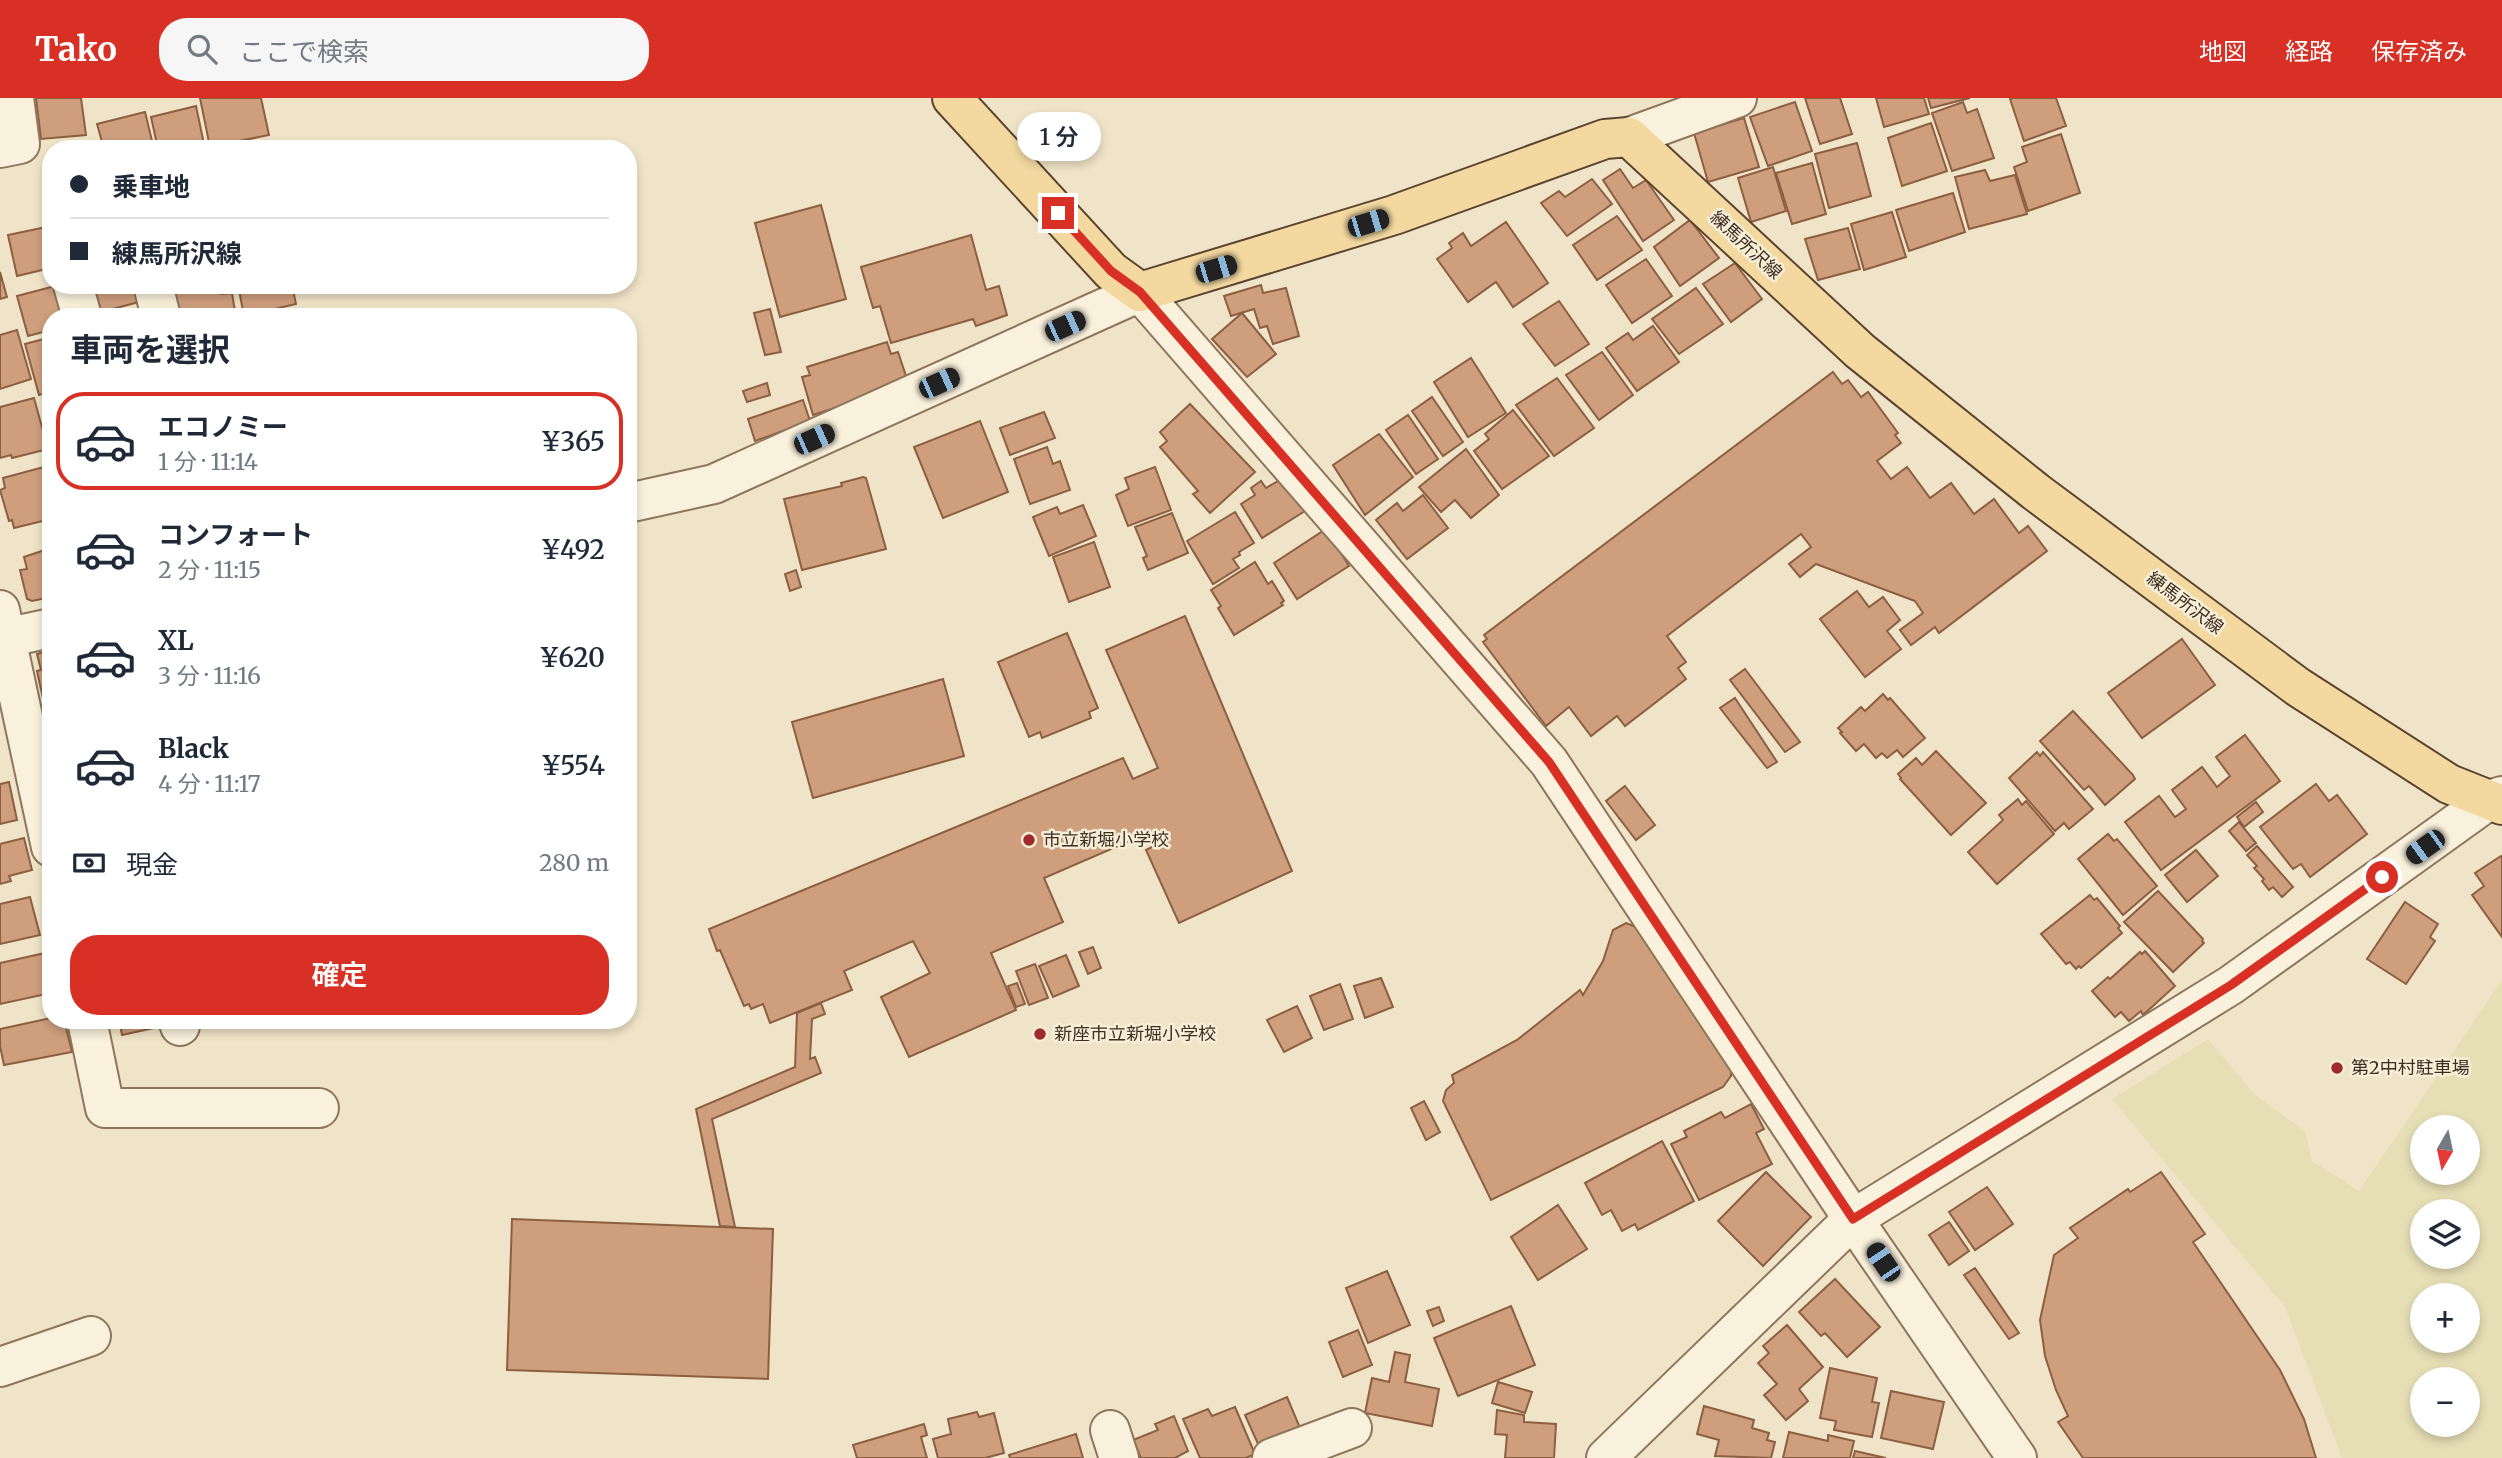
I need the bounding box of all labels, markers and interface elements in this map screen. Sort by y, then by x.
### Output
search box [159,18,649,81]
text: Tako [35,29,117,70]
icon: search [183,30,221,68]
text: ここで検索 [239,35,369,68]
text: 地図 [2199,36,2247,67]
text: 経路 [2285,36,2333,67]
text: 保存済み [2371,36,2467,67]
callout: 1 分 [1016,111,1100,160]
text: 1 分 [1040,122,1078,151]
text: 乗車地 [112,170,190,203]
route end [1042,197,1074,229]
street label: 練馬所沢線 [1706,206,1787,284]
car [1345,207,1392,239]
text: 練馬所沢線 [112,237,242,270]
car [1193,253,1240,285]
car [1042,308,1089,344]
text: 車両を選択 [70,330,230,370]
car [916,365,963,401]
icon: car [74,410,137,473]
text: エコノミー [158,410,288,443]
car [791,421,838,457]
text: ¥365 [541,425,605,458]
text: 1 分 · 11:14 [158,447,258,476]
icon: car [74,518,137,581]
text: コンフォート [158,518,313,551]
text: ¥492 [541,533,605,566]
text: 2 分 · 11:15 [158,555,261,584]
street label: 練馬所沢線 [2142,566,2228,639]
text: XL [158,624,194,657]
icon: car [74,626,137,689]
text: ¥620 [539,641,605,674]
text: 3 分 · 11:16 [158,661,261,690]
text: Black [158,732,229,765]
icon: car [74,734,137,797]
text: ¥554 [541,749,605,782]
text: 4 分 · 11:17 [158,769,261,798]
car [2402,826,2449,868]
place label: 市立新堀小学校 [1043,828,1169,851]
marker: 市立新堀小学校 [1021,832,1037,848]
icon: cash [70,844,108,882]
text: 現金 [126,848,178,881]
text: 280 m [539,848,609,877]
route start [2366,861,2398,893]
button: 確定 [70,935,609,1015]
place label: 新座市立新堀小学校 [1054,1022,1216,1045]
marker: 新座市立新堀小学校 [1032,1026,1048,1042]
place label: 第2中村駐車場 [2351,1056,2470,1079]
marker: 第2中村駐車場 [2329,1060,2345,1076]
north arrow [2410,1115,2480,1185]
map controls [2410,1115,2480,1437]
button: layers [2410,1199,2480,1269]
car [1863,1239,1904,1285]
button: + [2410,1283,2480,1353]
button: − [2410,1367,2480,1437]

